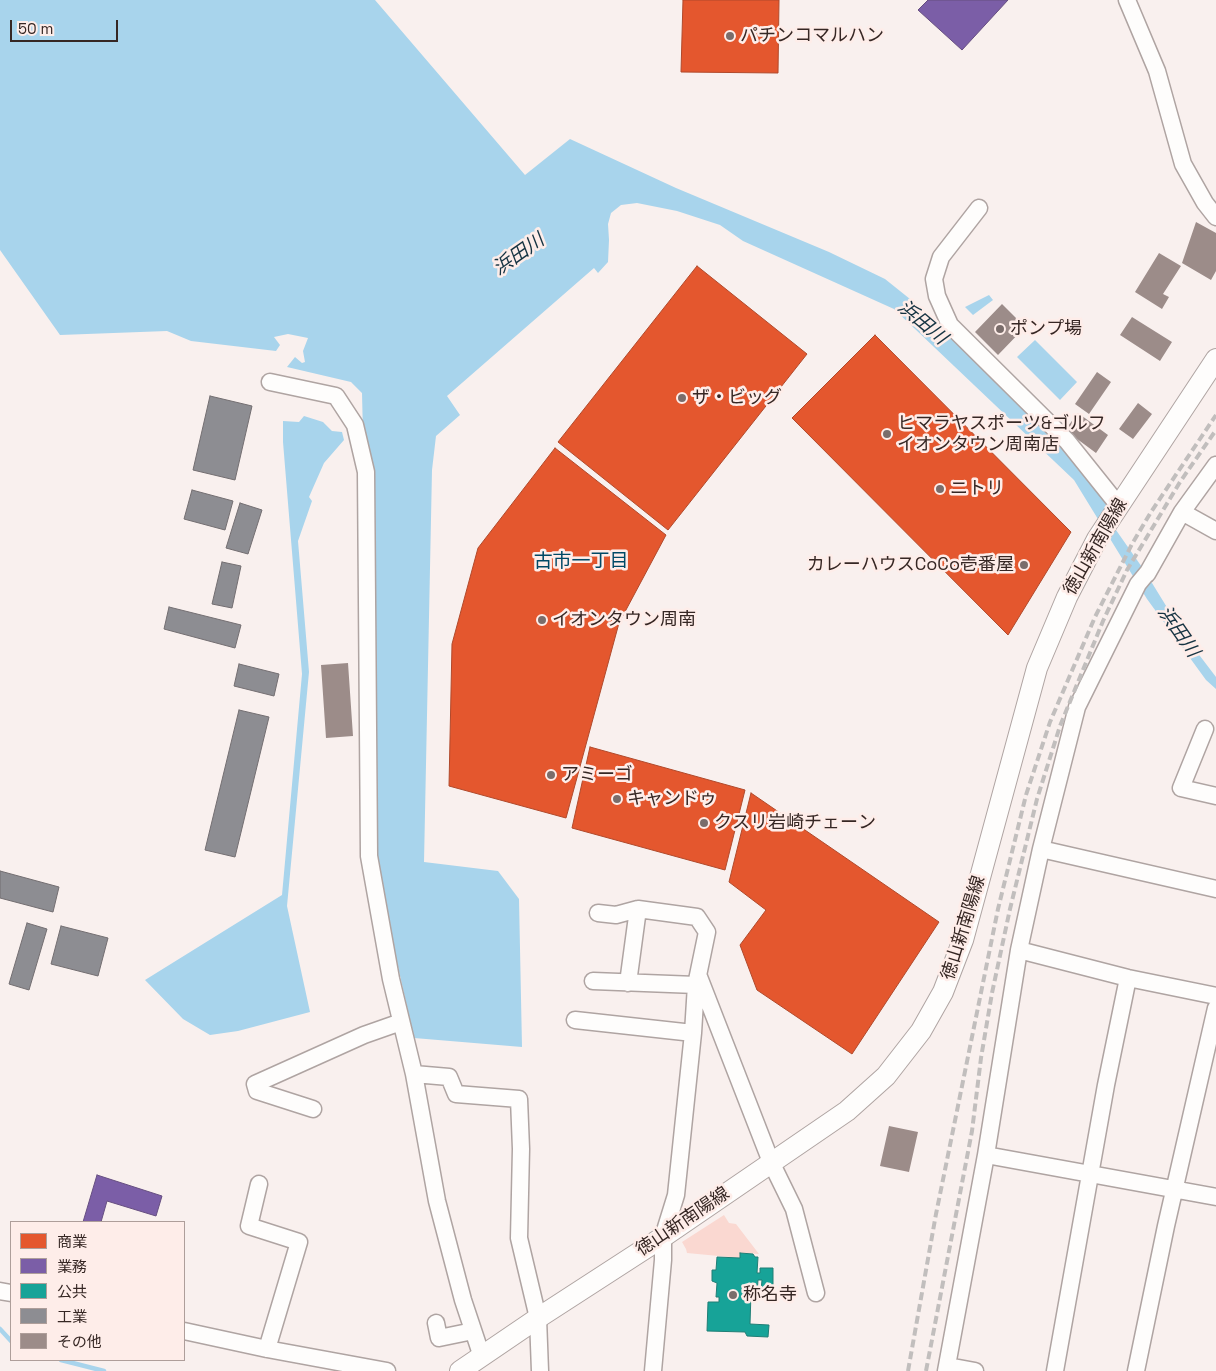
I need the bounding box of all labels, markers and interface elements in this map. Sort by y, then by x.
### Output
scale bar [12,10,120,42]
text: 50 m [18,19,53,38]
place label: パチンコマルハン [740,25,884,47]
marker: パチンコマルハン [724,30,736,42]
water label: 浜田川 [489,229,549,281]
water label: 浜田川 [893,296,951,350]
place label: ポンプ場 [1010,318,1082,340]
marker: ポンプ場 [994,323,1006,335]
place label: ザ・ビッグ [692,387,782,409]
marker: ザ・ビッグ [676,392,688,404]
place label: ヒマラヤスポーツ&ゴルフ イオンタウン周南店 [897,413,1106,456]
marker: ヒマラヤスポーツ&ゴルフ イオンタウン周南店 [881,428,893,440]
place label: ニトリ [950,478,1004,500]
marker: ニトリ [934,483,946,495]
street label: 徳山新南陽線 [1060,495,1132,599]
district label: 古市一丁目 [534,551,628,573]
place label: カレーハウスCoCo壱番屋 [807,554,1014,576]
marker: カレーハウスCoCo壱番屋 [1018,559,1030,571]
water label: 浜田川 [1152,602,1204,662]
place label: イオンタウン周南 [552,609,696,631]
marker: イオンタウン周南 [536,614,548,626]
place label: アミーゴ [561,764,633,786]
marker: アミーゴ [545,769,557,781]
place label: キャンドゥ [627,788,717,810]
marker: キャンドゥ [611,793,623,805]
place label: クスリ岩崎チェーン [714,812,876,834]
marker: クスリ岩崎チェーン [698,817,710,829]
street label: 徳山新南陽線 [938,873,990,983]
street label: 徳山新南陽線 [632,1183,734,1261]
legend [10,1221,185,1361]
text: 商業 [57,1232,87,1251]
text: 業務 [57,1257,87,1276]
text: 公共 [57,1282,87,1301]
place label: 称名寺 [743,1284,797,1306]
marker: 称名寺 [727,1289,739,1301]
text: 工業 [57,1307,87,1326]
text: その他 [57,1332,102,1351]

